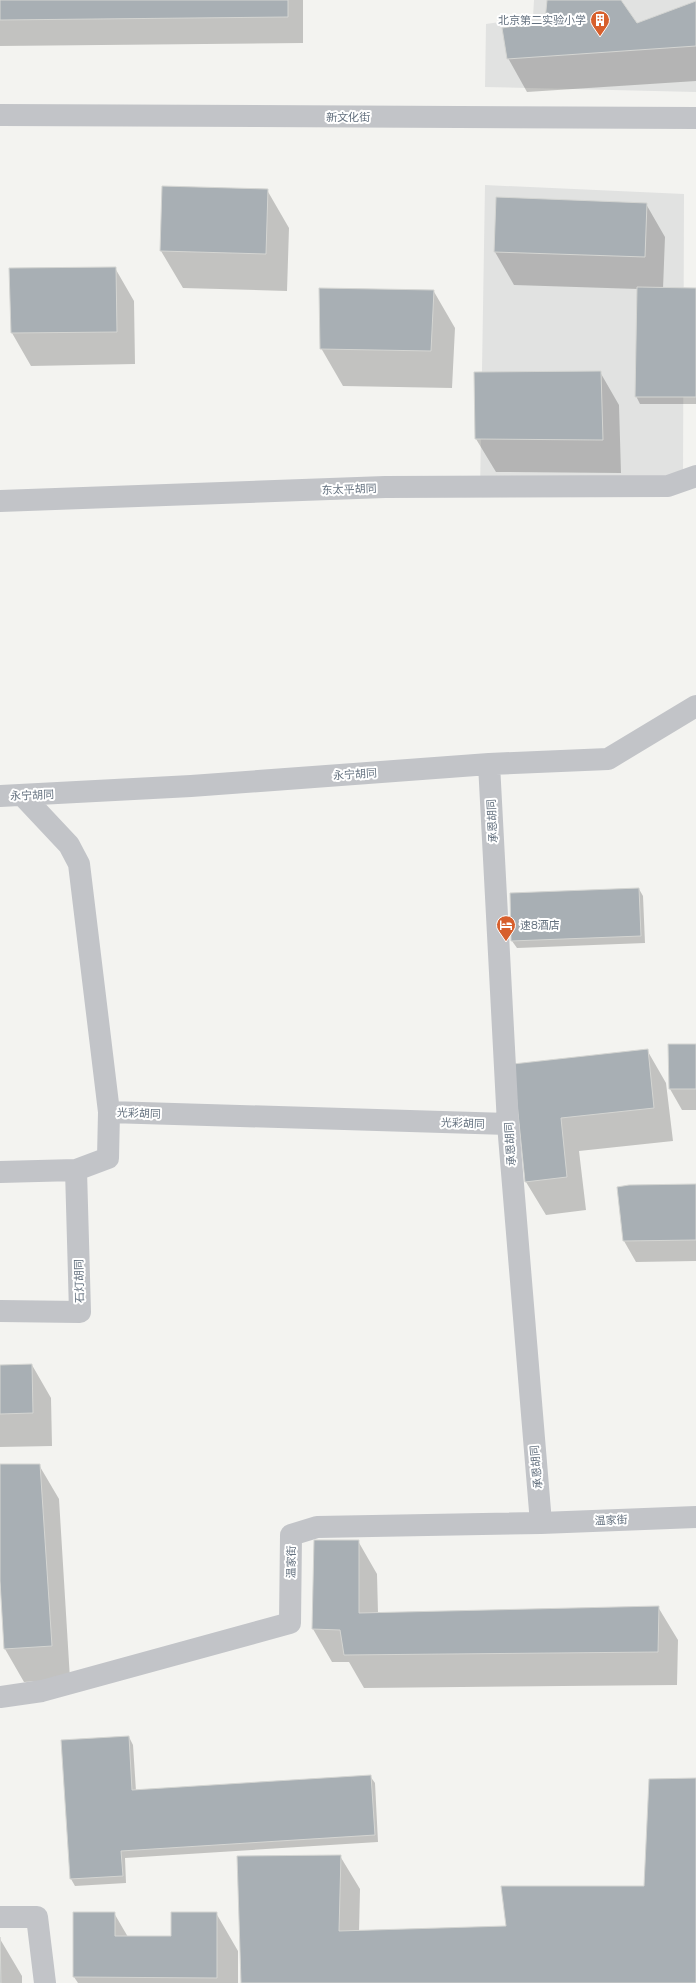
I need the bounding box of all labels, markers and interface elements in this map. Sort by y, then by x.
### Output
building icon: 北京第二实验小学 [589,9,611,37]
place label: 北京第二实验小学 [498,13,586,27]
street label: 新文化街 [326,110,370,124]
street label: 东太平胡同 [321,481,377,497]
street label: 永宁胡同 [333,765,377,783]
street label: 永宁胡同 [10,787,54,803]
street label: 承恩胡同 [484,799,500,843]
hotel icon: 速8酒店 [495,914,517,942]
place label: 速8酒店 [520,918,560,932]
street label: 光彩胡同 [117,1105,161,1121]
street label: 光彩胡同 [441,1115,485,1131]
street label: 承恩胡同 [501,1122,519,1166]
street label: 石灯胡同 [72,1259,86,1303]
street label: 承恩胡同 [527,1444,545,1490]
street label: 温家街 [594,1512,628,1528]
street label: 温家街 [284,1545,298,1579]

